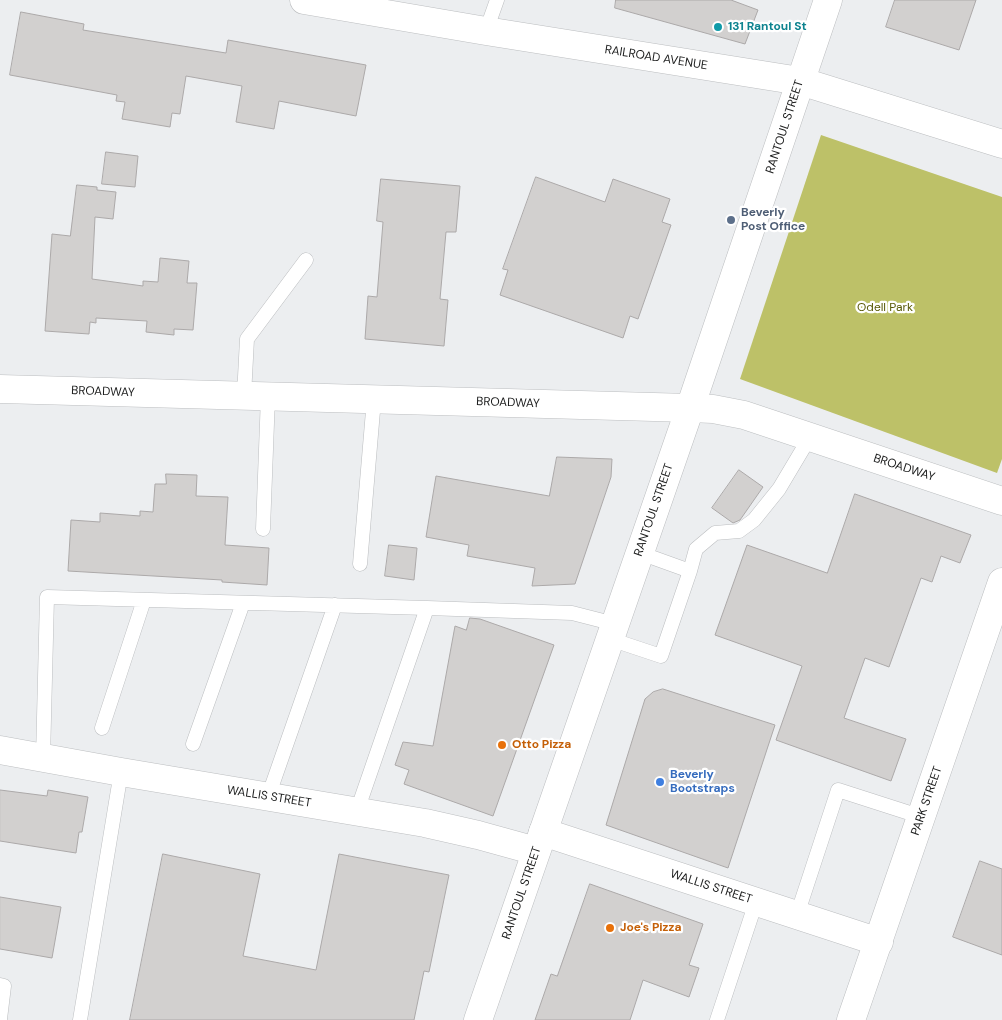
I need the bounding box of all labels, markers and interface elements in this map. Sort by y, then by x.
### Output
place label: 131 Rantoul St [728,20,807,34]
marker: 131 Rantoul St [712,21,724,33]
street label: RAILROAD AVENUE [604,43,708,73]
street label: RANTOUL STREET [763,79,807,175]
place label: Beverly Post Office [741,206,805,234]
marker: Beverly Post Office [725,214,737,226]
park label: Odell Park [857,301,913,315]
street label: BROADWAY [71,384,135,400]
street label: BROADWAY [476,395,540,411]
street label: BROADWAY [871,451,937,485]
street label: RANTOUL STREET [631,462,677,558]
place label: Otto Pizza [512,738,571,752]
marker: Otto Pizza [496,739,508,751]
street label: PARK STREET [908,765,946,837]
place label: Beverly Bootstraps [670,768,735,796]
marker: Beverly Bootstraps [654,776,666,788]
street label: WALLIS STREET [226,783,312,811]
street label: RANTOUL STREET [499,845,545,941]
street label: WALLIS STREET [668,867,754,907]
place label: Joe's Pizza [620,921,681,935]
marker: Joe's Pizza [604,922,616,934]

